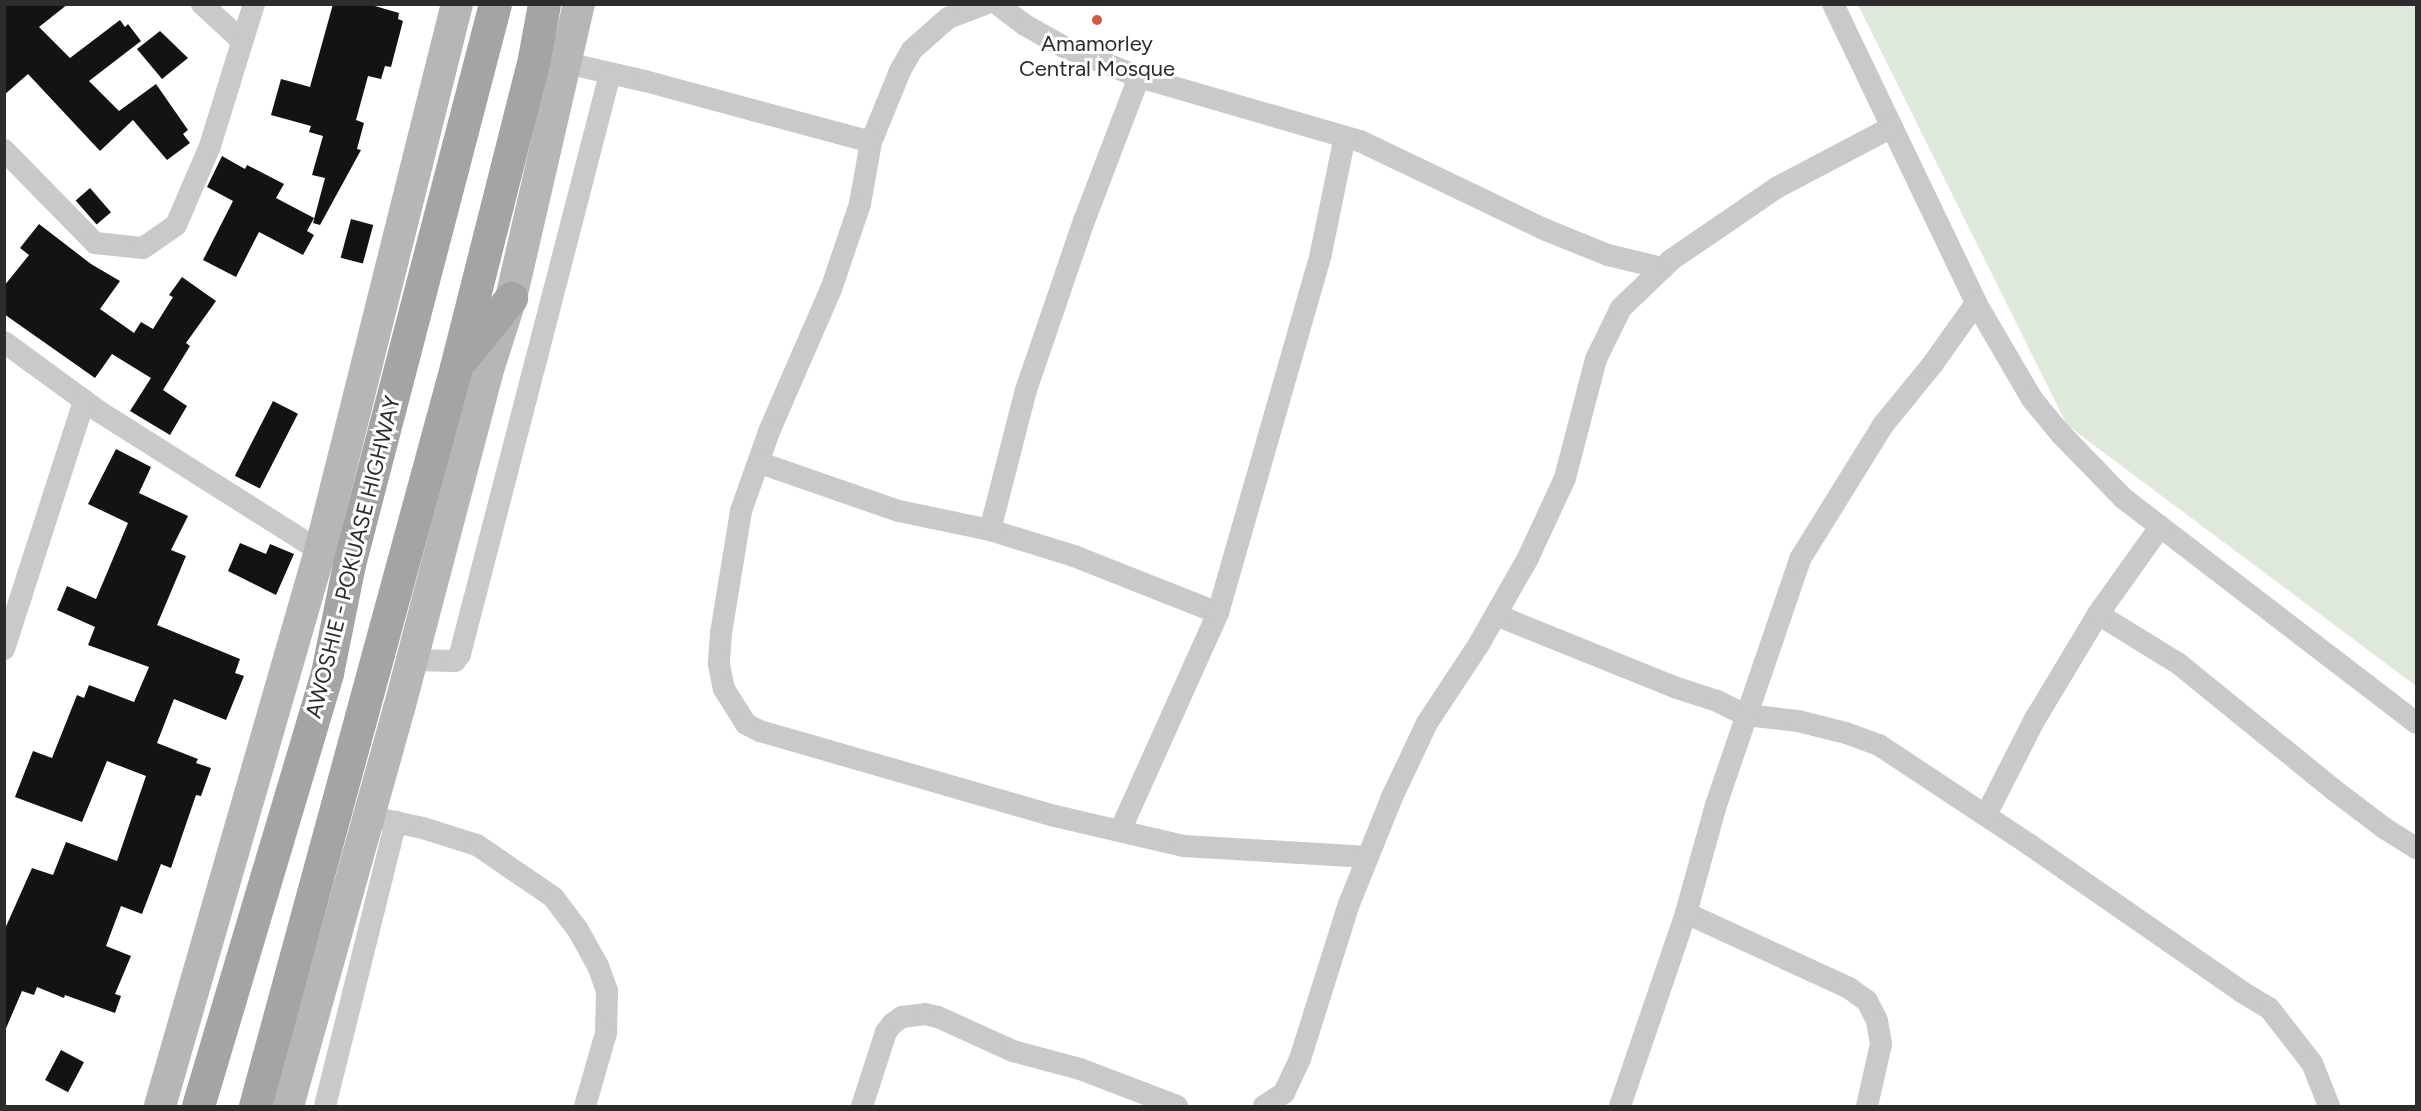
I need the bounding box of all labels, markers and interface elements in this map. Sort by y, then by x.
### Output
marker: Amamorley Central Mosque [1090,13,1104,27]
place label: Amamorley Central Mosque [1019,30,1175,82]
street label: AWOSHIE - POKUASE HIGHWAY [300,393,406,721]

